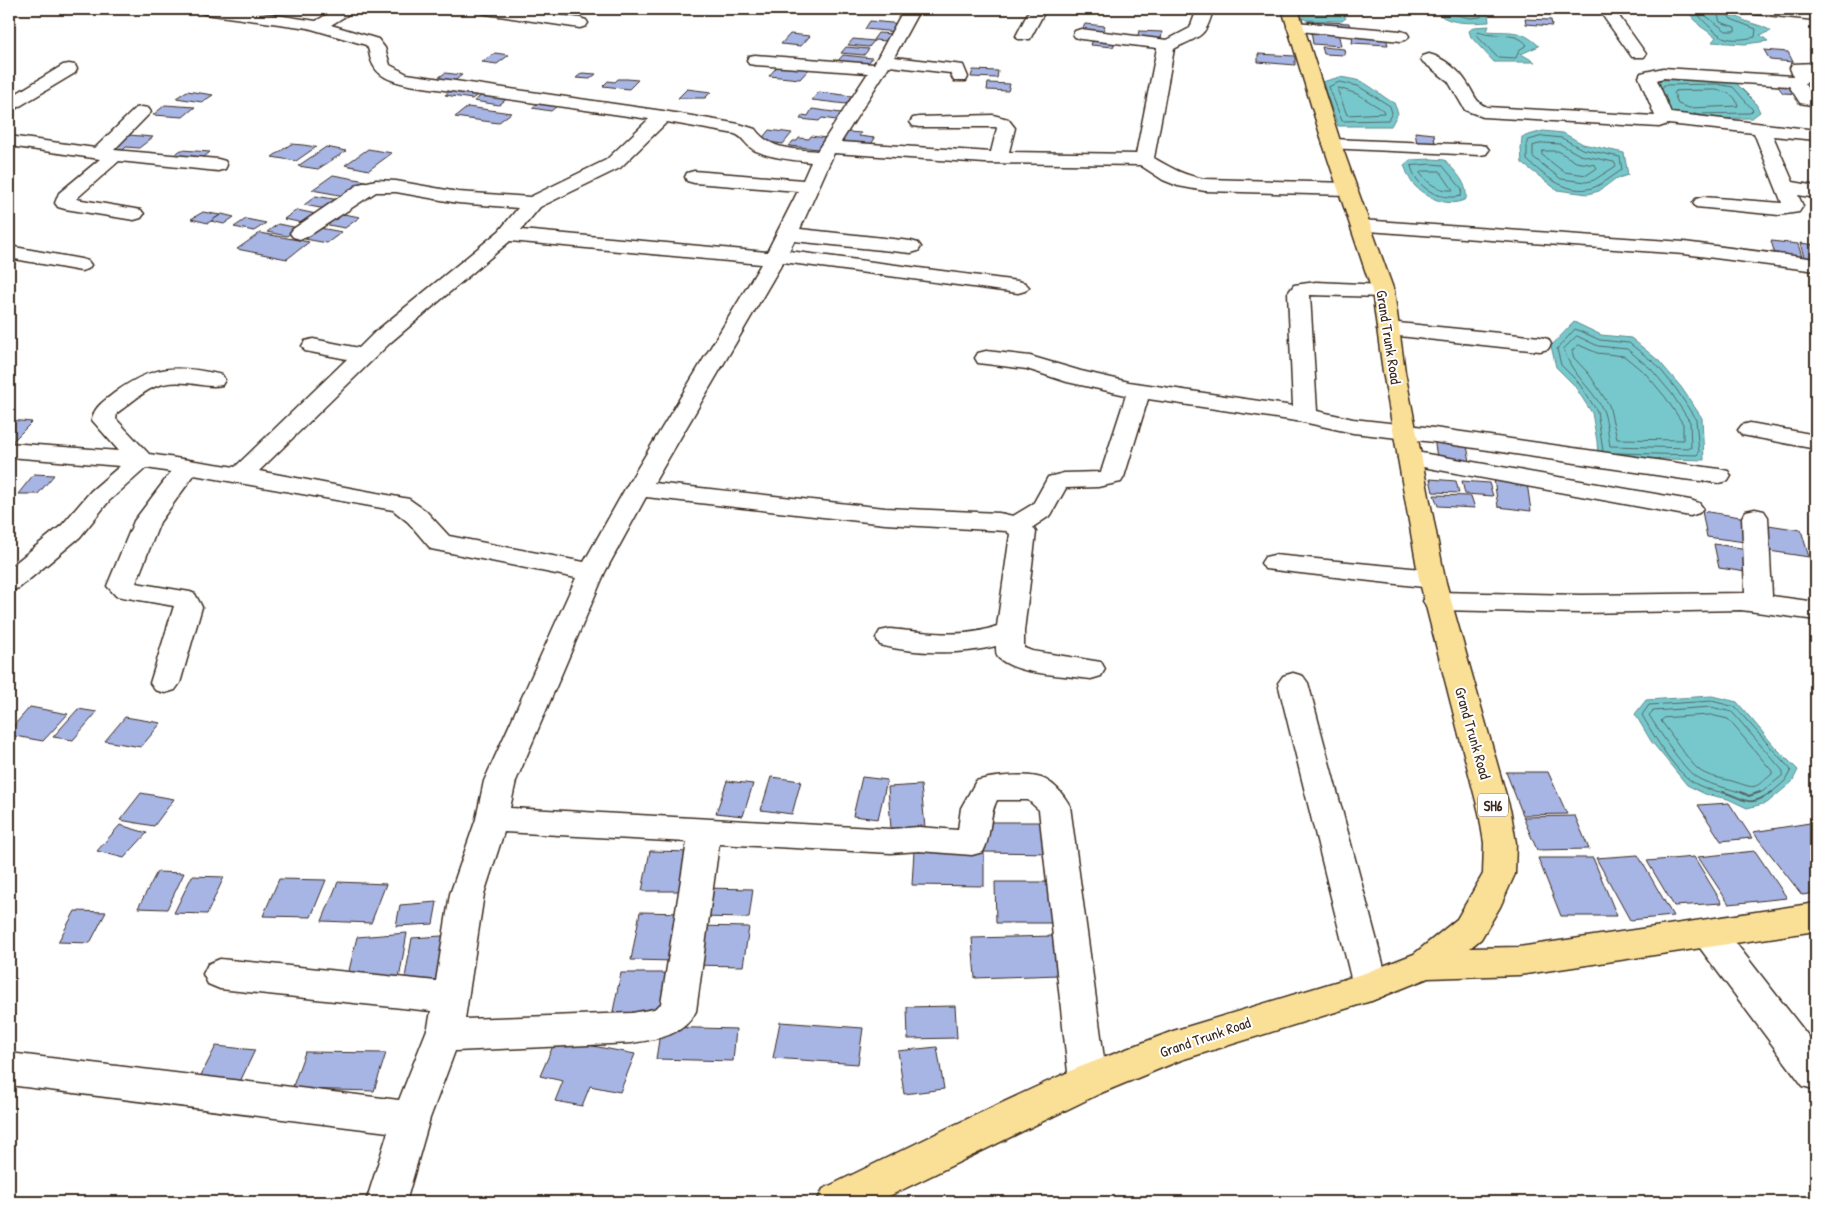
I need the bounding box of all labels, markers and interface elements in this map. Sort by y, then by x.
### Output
street label: Grand Trunk Road [1371,289,1407,386]
street label: Grand Trunk Road [1450,685,1496,782]
road number: SH6 [1478,794,1508,816]
street label: Grand Trunk Road [1157,1012,1253,1062]

